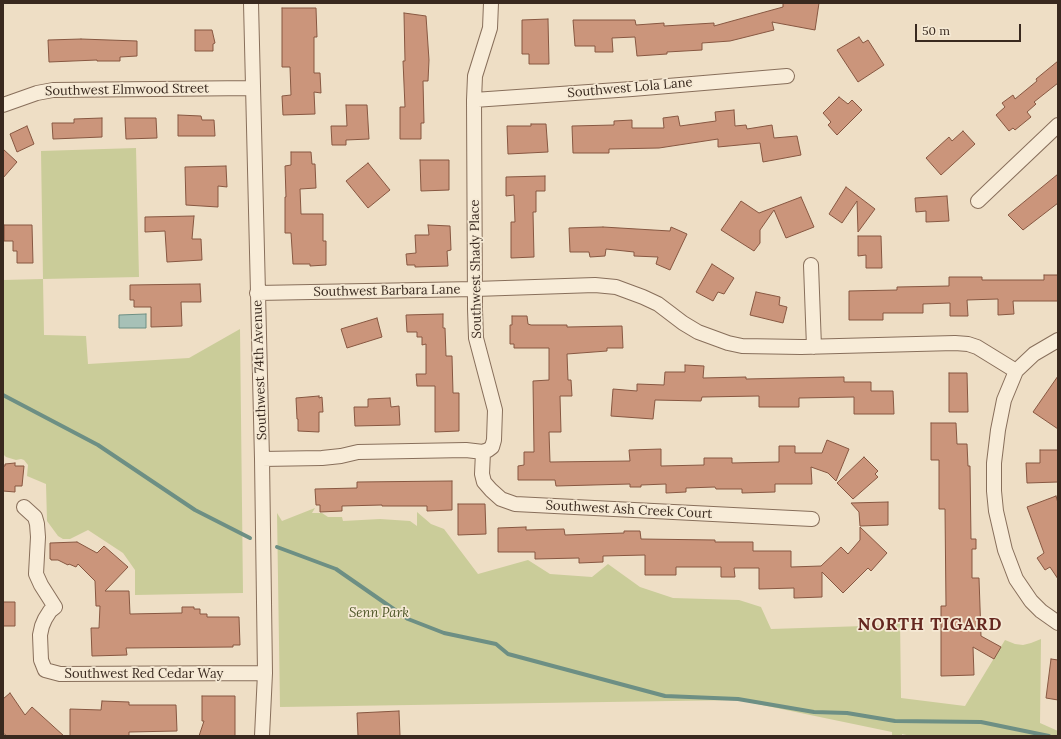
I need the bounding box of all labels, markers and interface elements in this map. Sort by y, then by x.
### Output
scale bar [917,16,1023,42]
text: 50 m [922,23,950,38]
street label: Southwest Lola Lane [567,75,693,101]
street label: Southwest Elmwood Street [45,81,209,99]
street label: Southwest Shady Place [467,199,485,339]
street label: Southwest Barbara Lane [313,282,461,300]
street label: Southwest 74th Avenue [250,300,270,440]
street label: Southwest Ash Creek Court [545,498,713,522]
park label: Senn Park [349,605,409,621]
district label: NORTH TIGARD [858,615,1002,635]
street label: Southwest Red Cedar Way [65,666,223,682]

